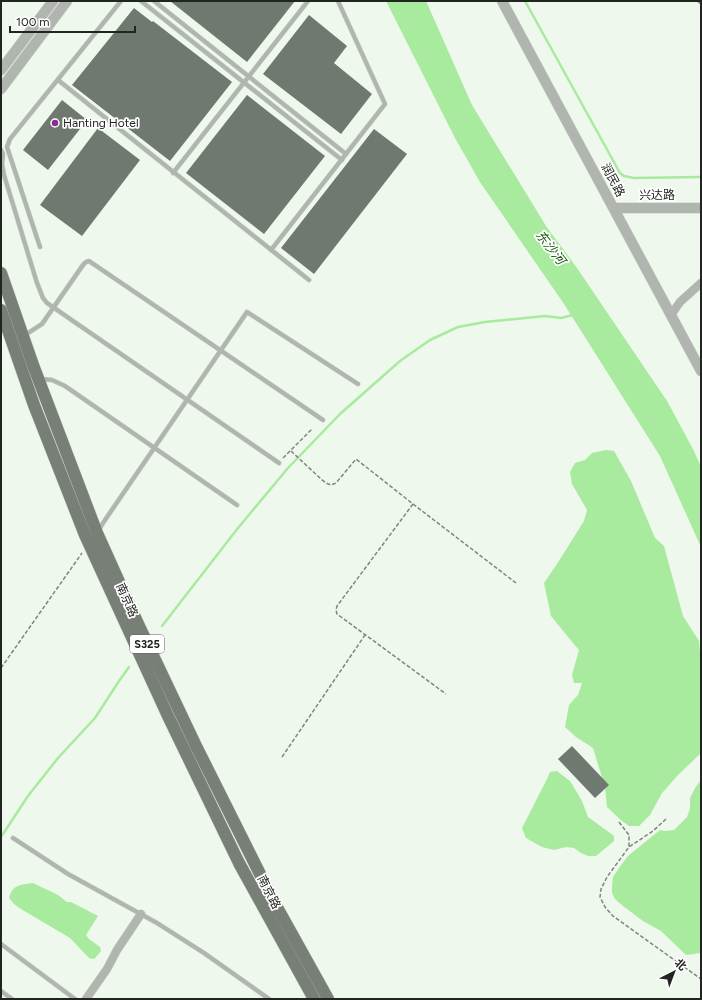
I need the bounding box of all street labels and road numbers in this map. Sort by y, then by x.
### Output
street label: 润民路 [598,161,628,199]
street label: 兴达路 [639,188,675,202]
street label: 南京路 [113,581,141,619]
road number: S325 [130,635,164,653]
street label: 南京路 [255,873,283,911]

